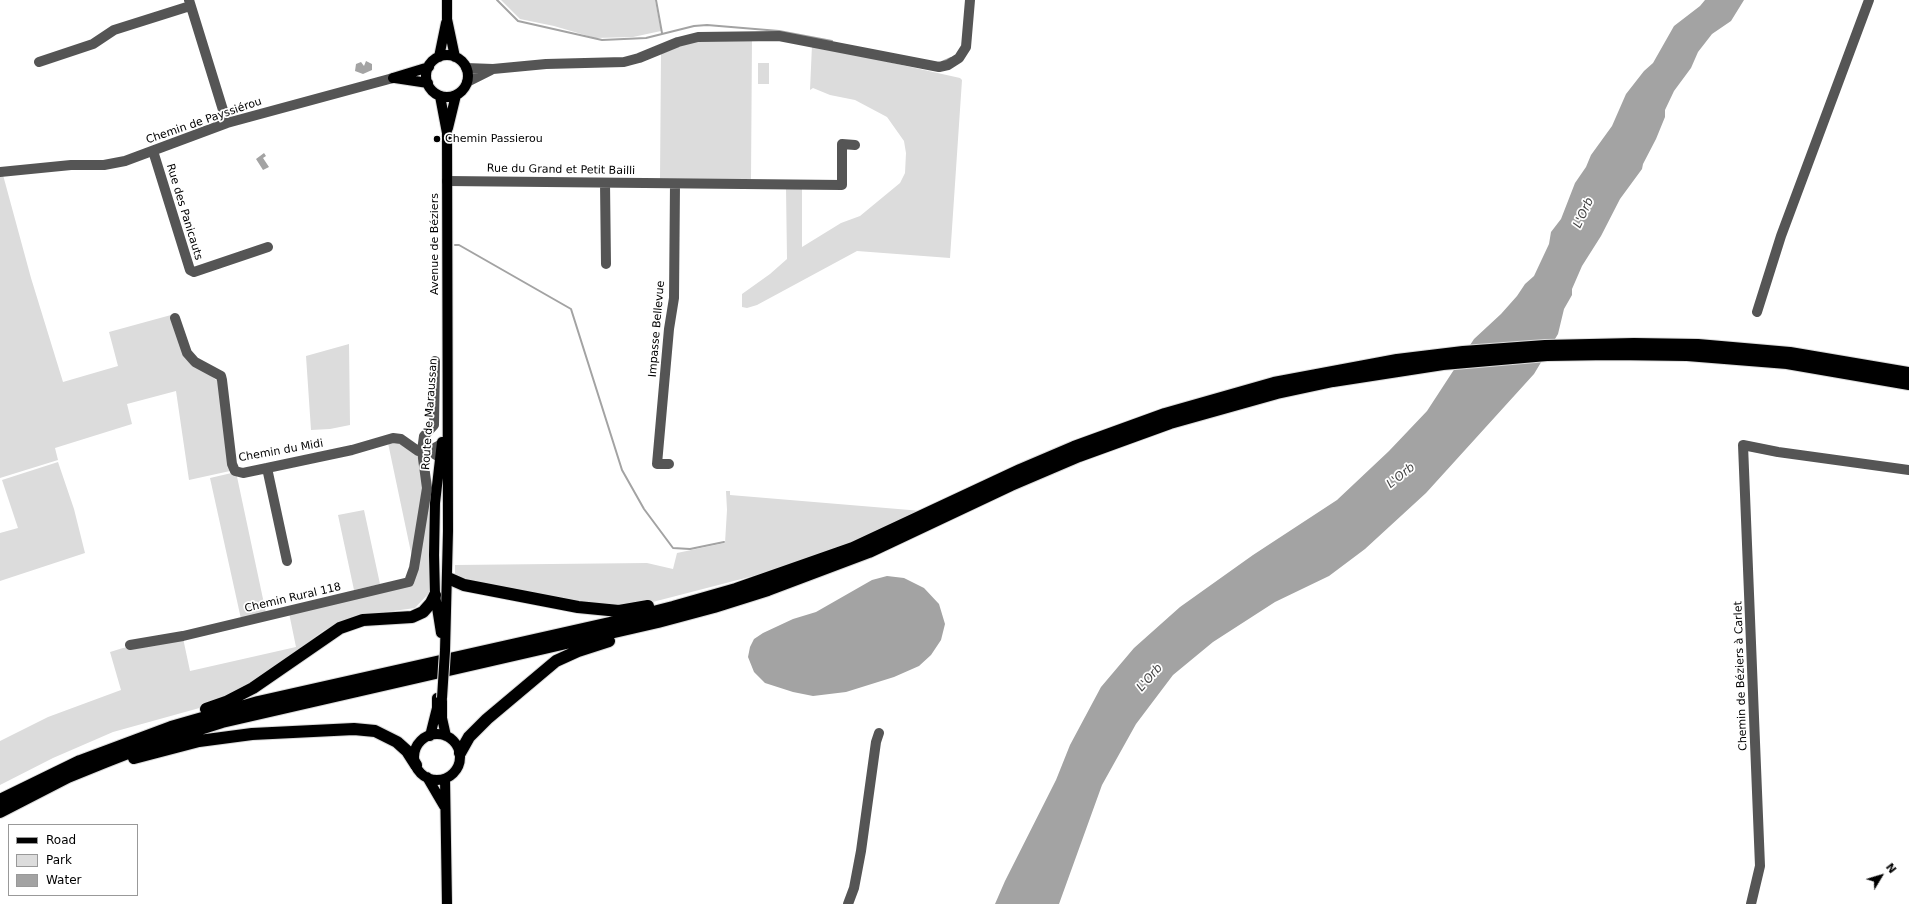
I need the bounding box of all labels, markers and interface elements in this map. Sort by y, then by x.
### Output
street label: Chemin de Payssiérou [144,95,264,147]
place label: Chemin Passierou [445,132,543,146]
marker: Chemin Passierou [432,134,442,144]
street label: Rue des Panicauts [163,162,205,262]
street label: Rue du Grand et Petit Bailli [487,162,635,178]
street label: Avenue de Béziers [428,193,442,295]
water label: L'Orb [1571,195,1597,231]
street label: Impasse Bellevue [646,280,668,378]
street label: Route de Maraussan [419,358,441,470]
street label: Chemin du Midi [238,437,324,465]
water label: L'Orb [1384,460,1418,492]
street label: Chemin Rural 118 [243,580,343,616]
street label: Chemin de Béziers à Carlet [1732,601,1750,751]
water label: L'Orb [1134,661,1166,695]
legend [8,824,138,896]
text: Road [46,833,76,847]
text: Park [46,853,72,867]
north arrow [1861,856,1901,896]
text: N [1883,861,1899,876]
text: Water [46,873,81,887]

